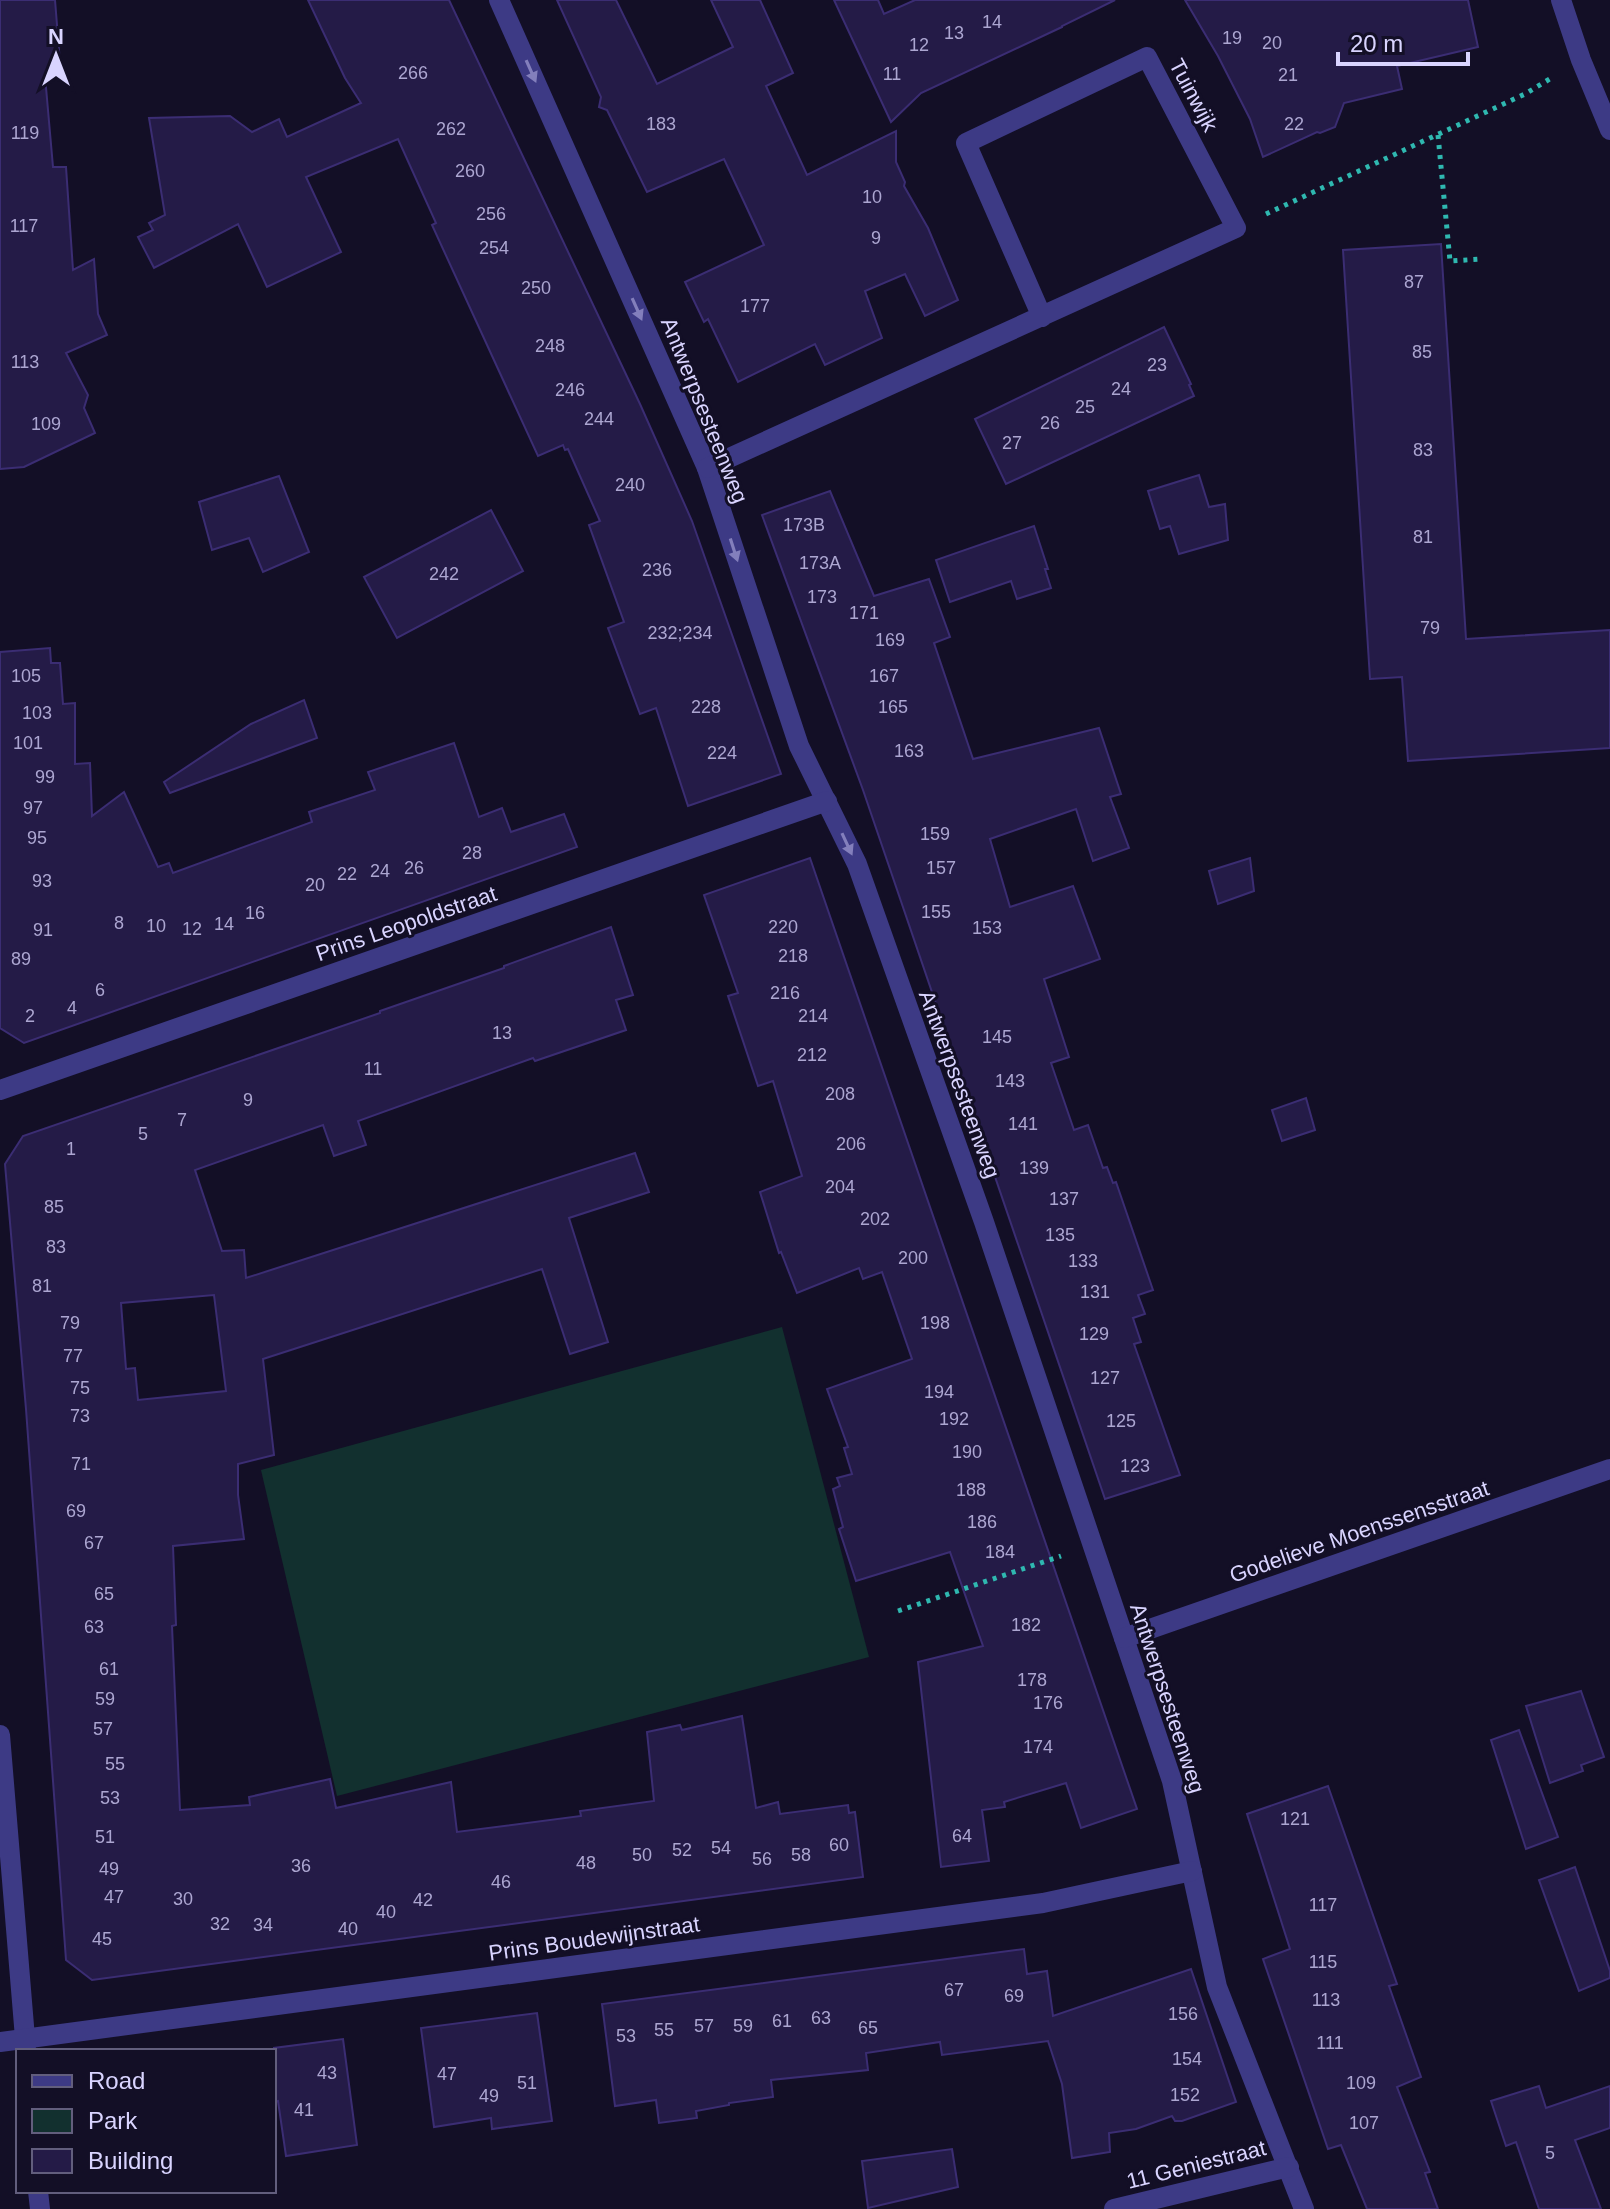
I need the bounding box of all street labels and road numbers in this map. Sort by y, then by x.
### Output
street label: Tuinwijk [1164,55,1224,137]
street label: Antwerpsesteenweg [656,314,753,507]
street label: Prins Leopoldstraat [312,881,500,966]
street label: Antwerpsesteenweg [914,987,1005,1182]
street label: Godelieve Moenssensstraat [1226,1475,1492,1588]
street label: Antwerpsesteenweg [1125,1600,1210,1796]
street label: Prins Boudewijnstraat [487,1911,701,1966]
street label: 11 Geniestraat [1124,2135,1268,2194]

